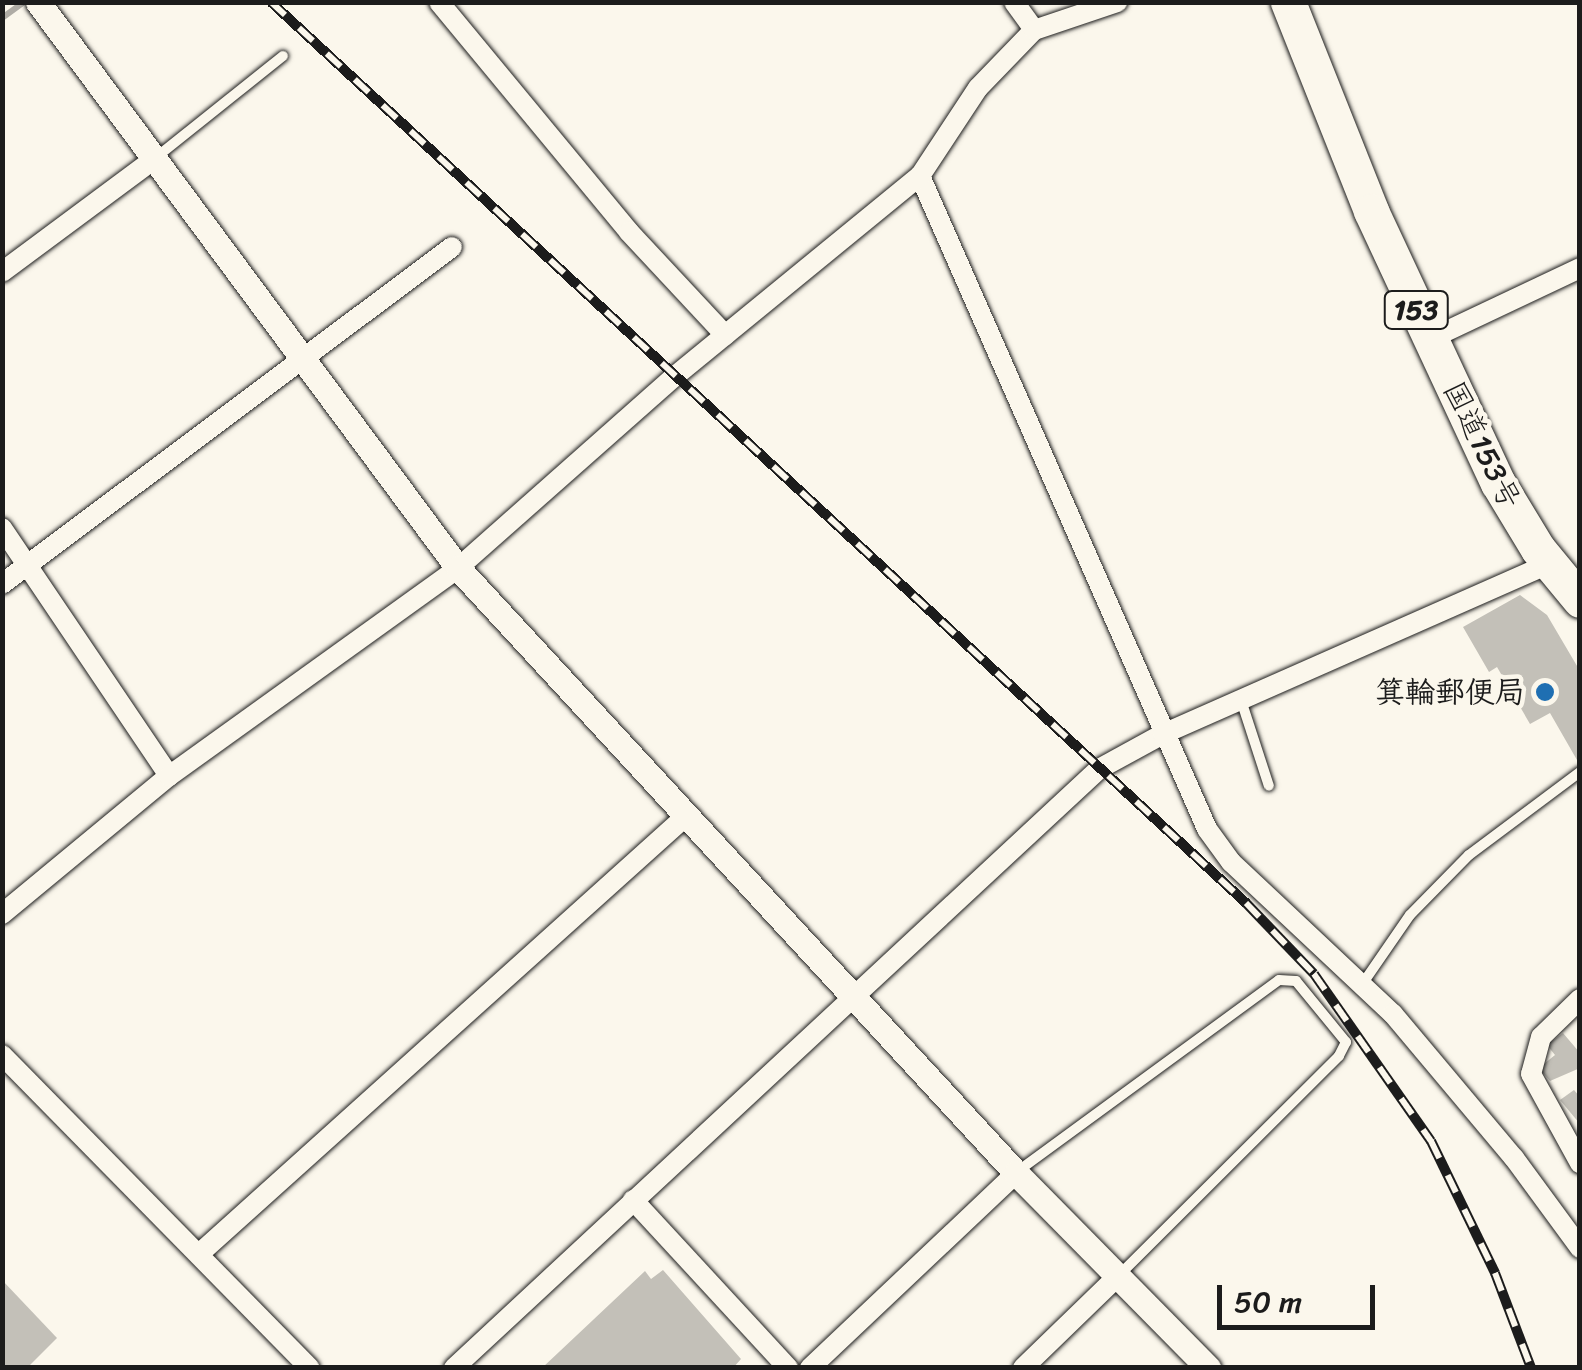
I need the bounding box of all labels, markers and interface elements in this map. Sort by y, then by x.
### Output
road number: 153 [1384,287,1448,333]
street label: 国道153号 [1436,375,1528,515]
place label: 箕輪郵便局 [1375,674,1525,710]
marker: 箕輪郵便局 [1534,681,1556,703]
scale bar [1222,1265,1380,1327]
text: 50 m [1234,1275,1302,1329]

